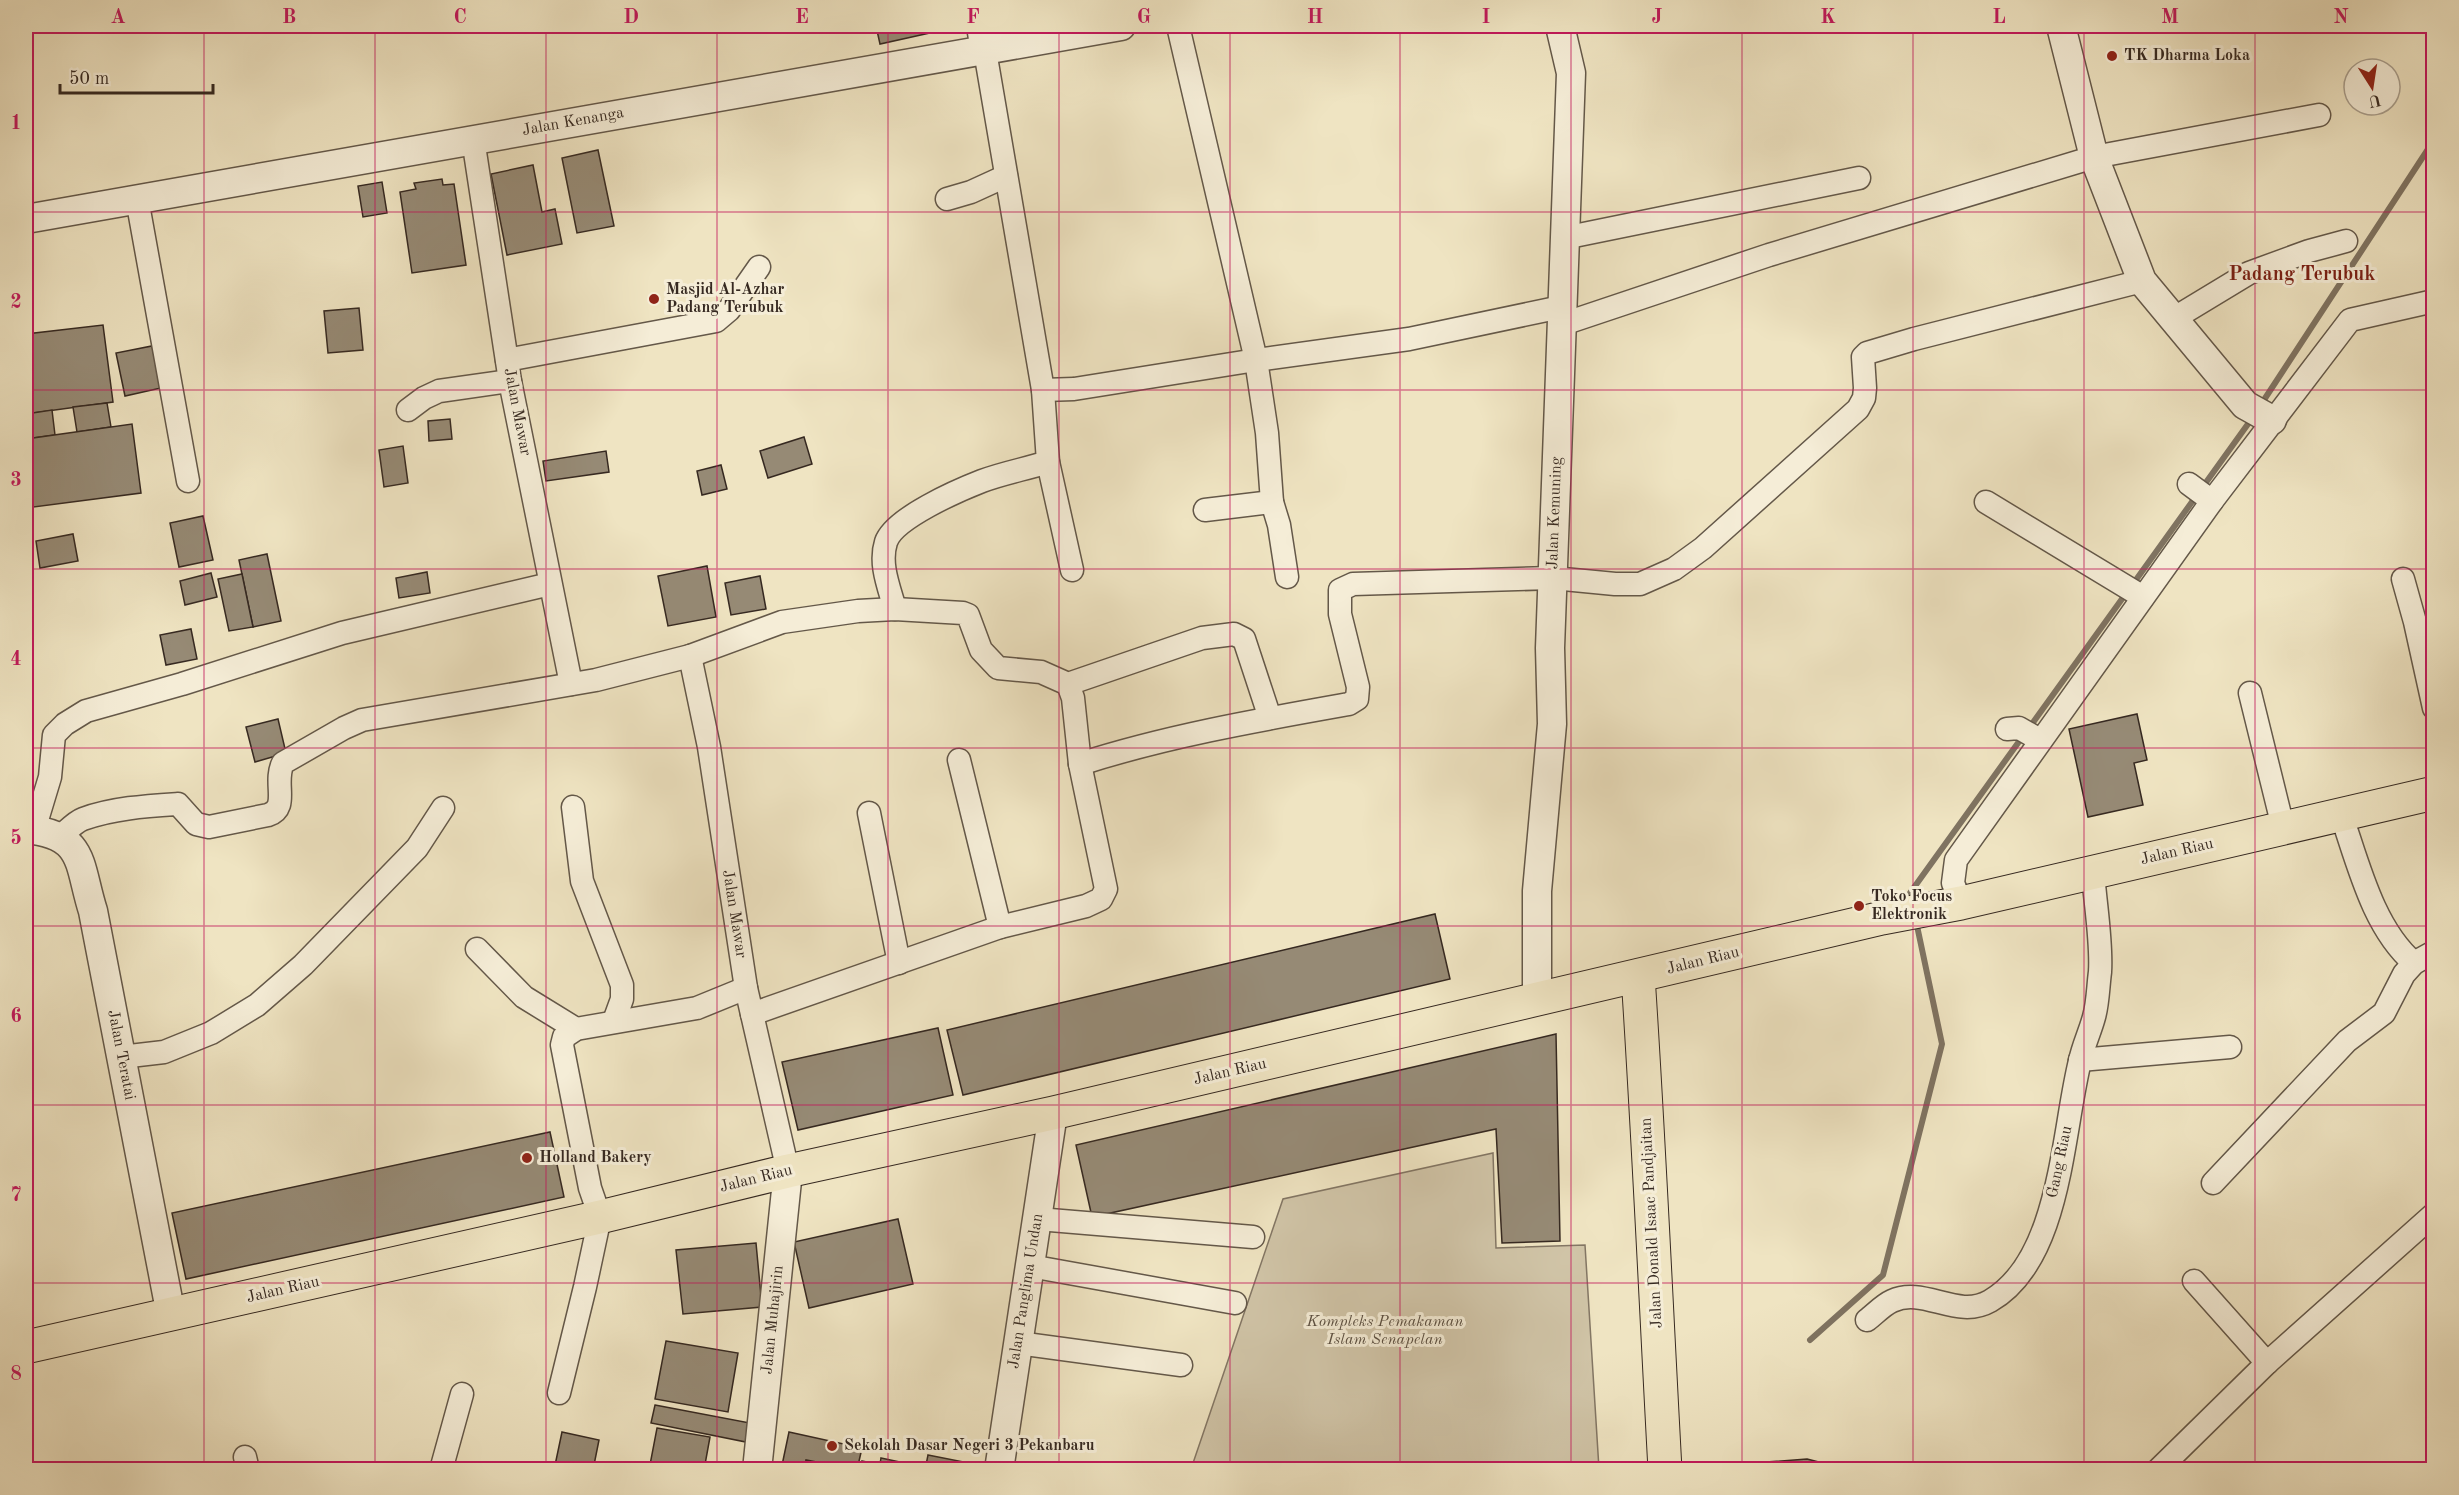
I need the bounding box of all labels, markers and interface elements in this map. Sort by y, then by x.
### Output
text: A [110,8,126,28]
text: B [282,8,296,28]
text: C [453,8,467,28]
text: D [623,8,639,28]
text: E [795,8,809,28]
text: F [966,8,980,28]
text: G [1137,8,1151,28]
text: H [1307,8,1323,28]
text: I [1482,8,1490,28]
text: J [1652,8,1663,28]
text: K [1820,8,1836,28]
text: L [1992,8,2006,28]
text: M [2161,8,2179,28]
text: N [2333,8,2349,28]
place label: TK Dharma Loka [2124,48,2250,64]
marker: TK Dharma Loka [2105,49,2119,63]
scale bar [60,57,213,95]
north arrow [2342,57,2402,117]
text: 50 m [69,70,109,88]
text: U [2367,91,2383,109]
street label: Jalan Kenanga [521,105,625,139]
text: 1 [10,114,22,134]
district label: Padang Terubuk [2229,265,2375,285]
place label: Masjid Al-Azhar Padang Terubuk [666,282,785,316]
marker: Masjid Al-Azhar Padang Terubuk [647,292,661,306]
text: 2 [10,293,22,313]
street label: Jalan Mawar [501,367,533,458]
street label: Jalan Kemuning [1545,456,1565,570]
text: 3 [10,471,22,491]
text: 4 [10,650,22,670]
text: 5 [10,828,22,849]
street label: Jalan Riau [2139,836,2215,868]
street label: Jalan Mawar [719,869,749,960]
place label: Toko Focus Elektronik [1871,889,1952,923]
marker: Toko Focus Elektronik [1852,899,1866,913]
street label: Jalan Riau [1665,944,1741,978]
text: 6 [10,1007,22,1027]
street label: Jalan Teratai [104,1008,138,1102]
street label: Jalan Riau [1192,1056,1268,1088]
street label: Jalan Donald Isaac Pandjaitan [1638,1117,1666,1329]
street label: Gang Riau [2045,1124,2076,1200]
place label: Holland Bakery [539,1150,652,1166]
marker: Holland Bakery [520,1151,534,1165]
street label: Jalan Riau [718,1162,794,1196]
text: 7 [10,1186,22,1206]
street label: Jalan Panglima Undan [1006,1212,1046,1370]
street label: Jalan Muhajirin [759,1264,787,1375]
street label: Jalan Riau [245,1274,321,1306]
park label: Kompleks Pemakaman Islam Senapelan [1306,1314,1463,1348]
text: 8 [10,1365,22,1385]
place label: Sekolah Dasar Negeri 3 Pekanbaru [844,1438,1095,1454]
marker: Sekolah Dasar Negeri 3 Pekanbaru [825,1439,839,1453]

